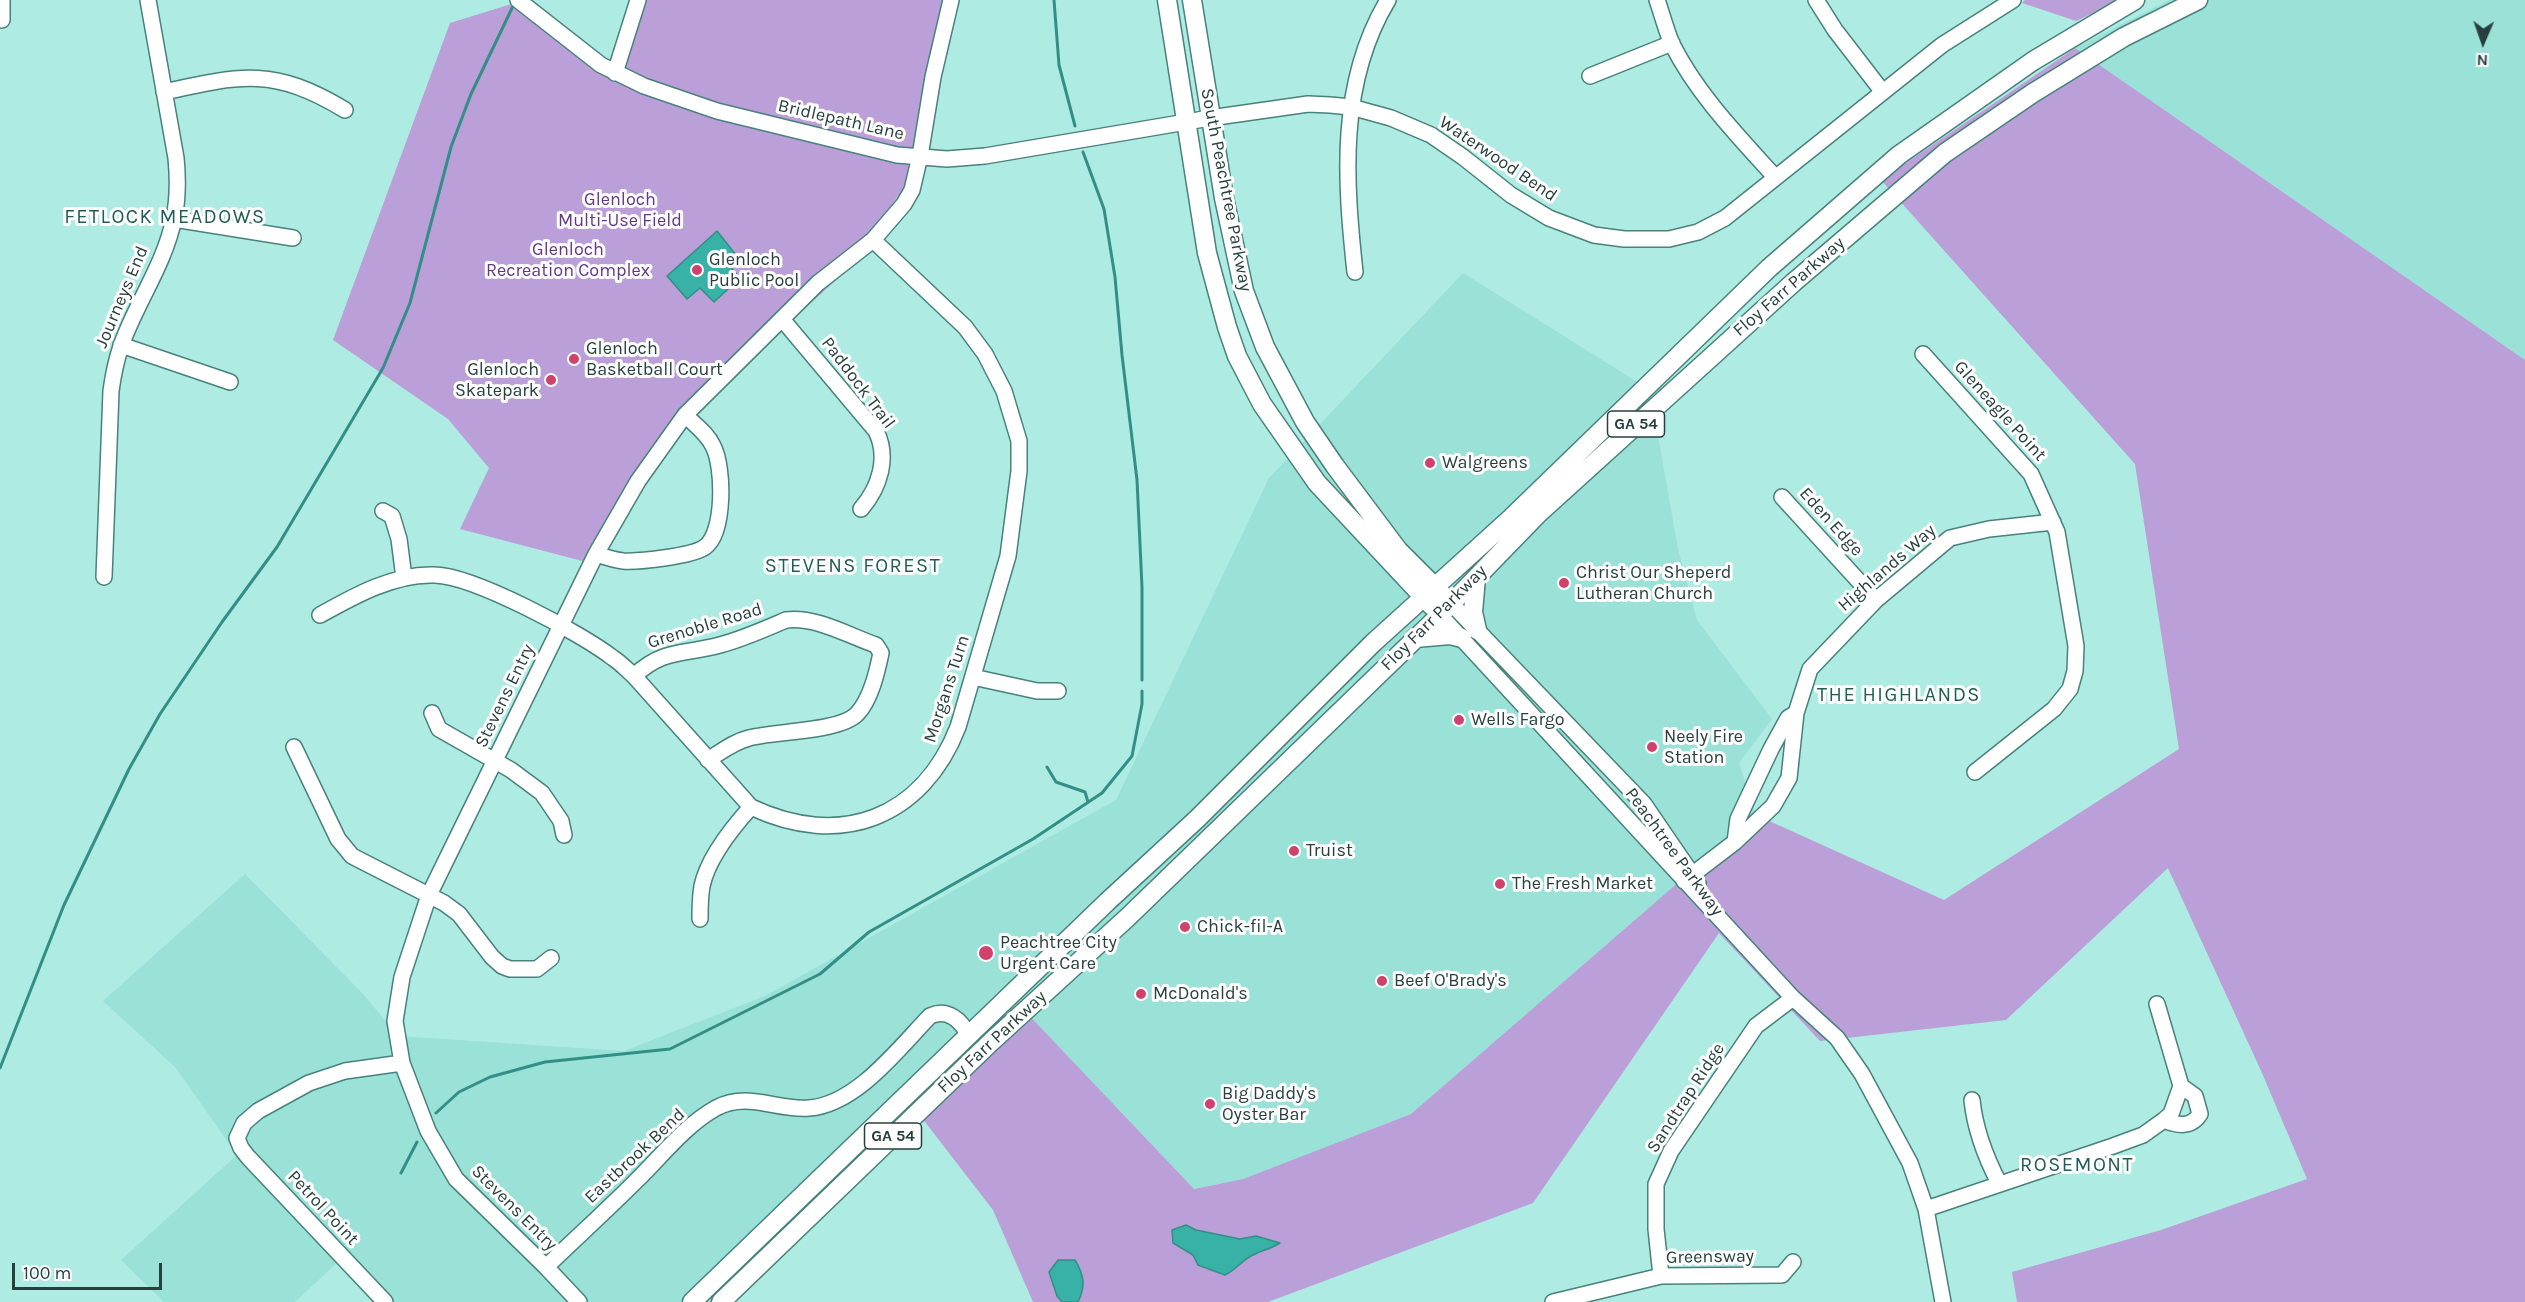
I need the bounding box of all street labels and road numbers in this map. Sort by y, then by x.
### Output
street label: South Peachtree Parkway [1196,86,1256,294]
street label: Bridlepath Lane [776,95,906,145]
street label: Waterwood Bend [1435,112,1561,206]
street label: Floy Farr Parkway [1729,233,1849,341]
street label: Journeys End [91,243,153,351]
street label: Paddock Trail [816,333,900,433]
street label: Gleneagle Point [1949,356,2051,466]
road number: GA 54 [1608,411,1664,437]
street label: Eden Edge [1794,483,1868,561]
street label: Highlands Way [1834,520,1940,616]
street label: Floy Farr Parkway [1377,561,1491,675]
street label: Grenoble Road [645,598,765,654]
street label: Morgans Turn [919,632,975,746]
street label: Stevens Entry [471,641,539,751]
street label: Peachtree Parkway [1620,784,1728,920]
street label: Floy Farr Parkway [933,986,1051,1098]
street label: Sandtrap Ridge [1642,1039,1730,1157]
street label: Eastbrook Bend [580,1104,690,1208]
road number: GA 54 [864,1123,922,1149]
street label: Stevens Entry [467,1161,561,1255]
street label: Petrol Point [283,1166,363,1250]
street label: Greensway [1666,1245,1754,1269]

